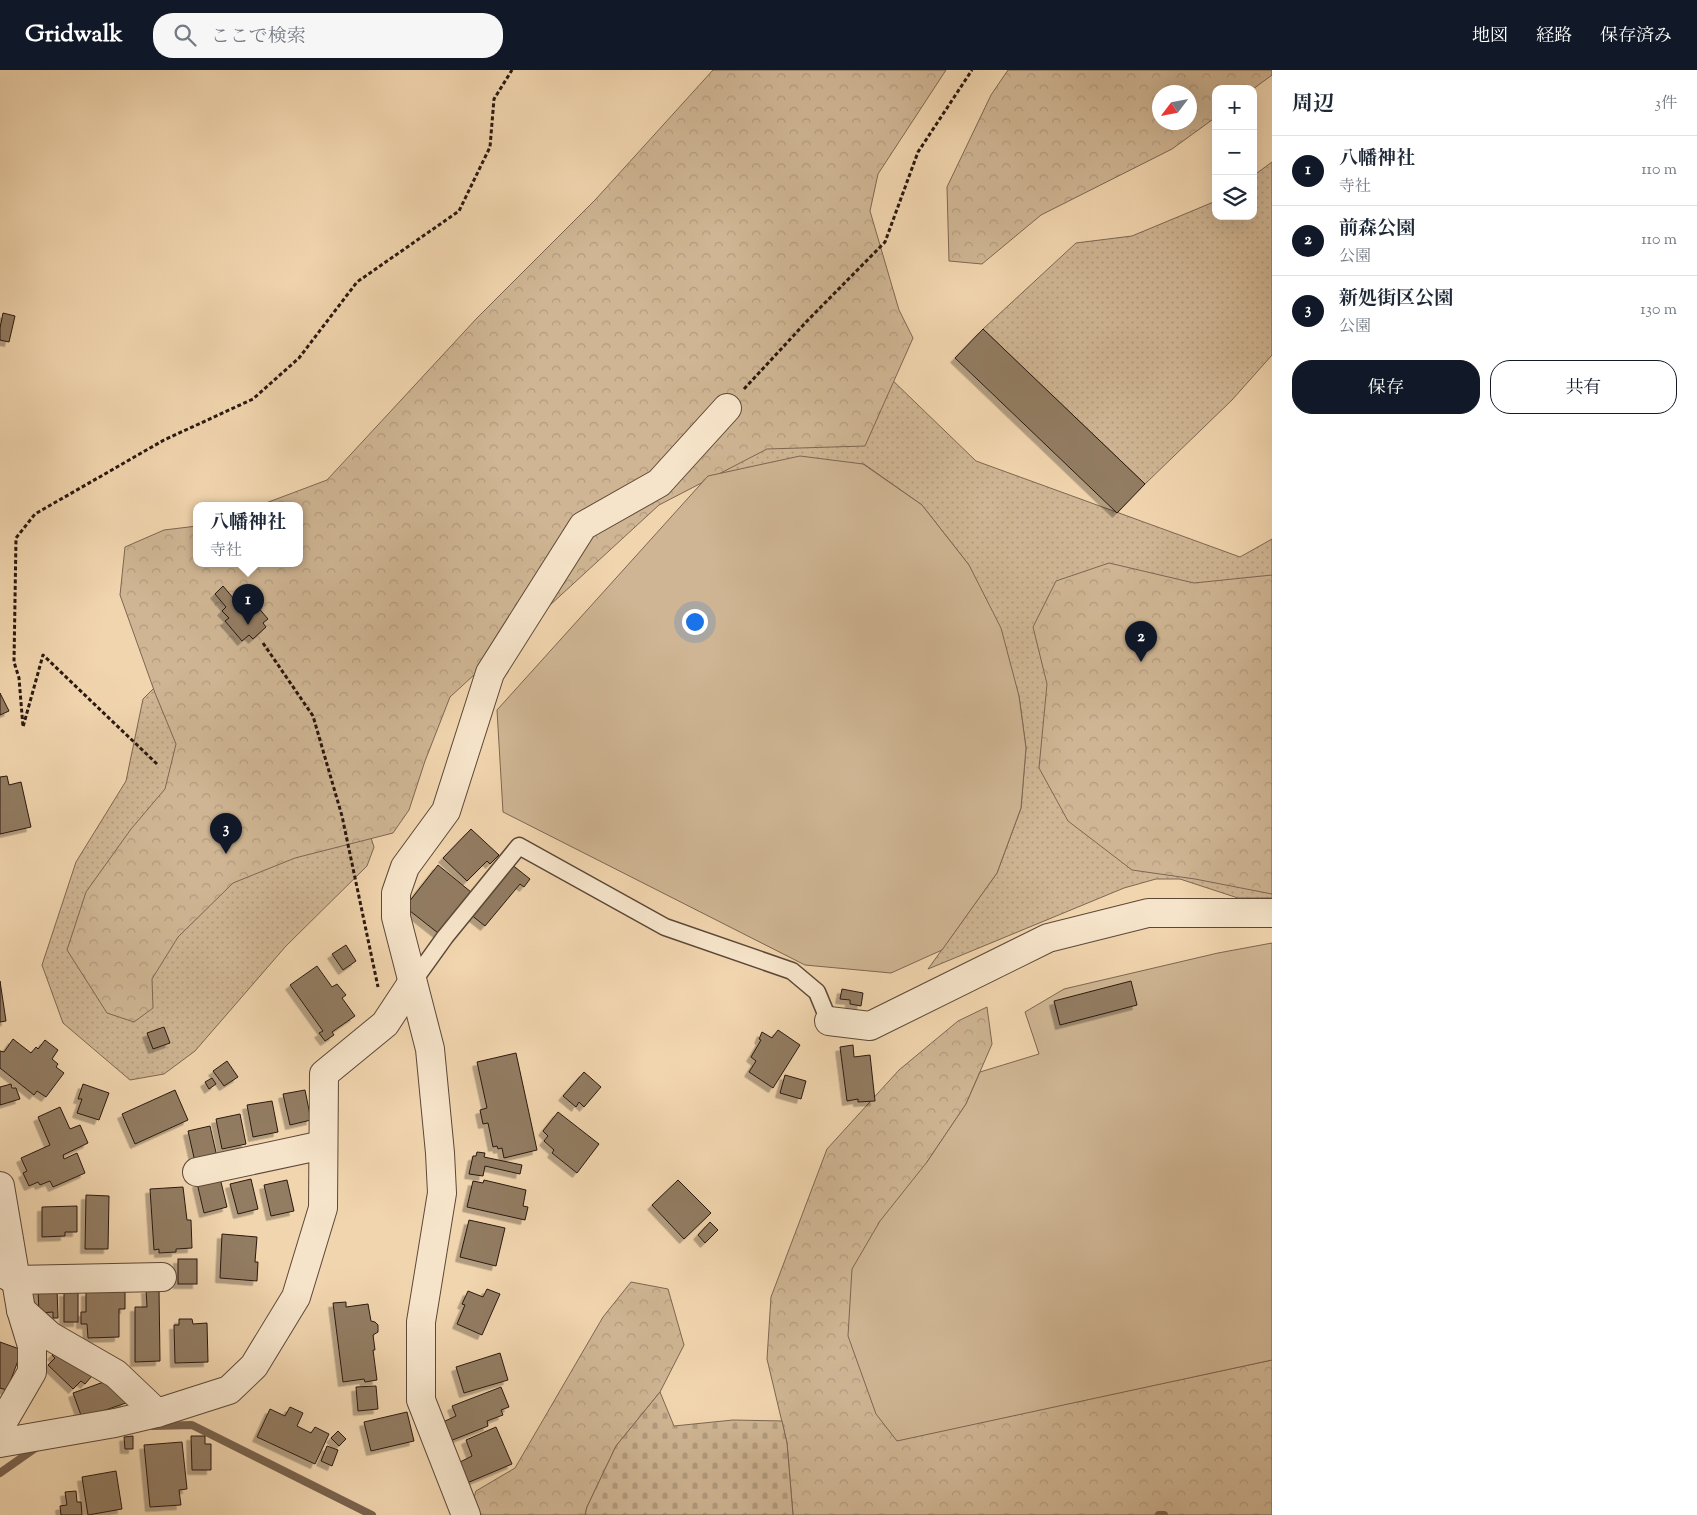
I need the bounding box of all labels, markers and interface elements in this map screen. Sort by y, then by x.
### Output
search box [153,13,503,58]
text: Gridwalk [25,18,123,52]
icon: search [171,21,199,49]
text: ここで検索 [211,24,306,51]
text: 地図 [1472,24,1508,50]
text: 経路 [1536,24,1572,50]
text: 保存済み [1600,24,1672,50]
north arrow [1152,85,1197,130]
map controls [1212,85,1257,220]
button: + [1212,85,1257,130]
text: 周辺 [1292,90,1334,120]
text: 3件 [1655,93,1677,116]
button: − [1212,130,1257,175]
text: 八幡神社 [1339,146,1415,173]
text: 1 [1305,159,1311,182]
text: 110 m [1641,159,1677,182]
button: layers [1212,175,1257,220]
text: 寺社 [1339,176,1371,199]
text: 前森公園 [1339,216,1415,243]
text: 2 [1304,229,1312,252]
text: 110 m [1641,229,1677,252]
text: 公園 [1339,246,1371,269]
text: 新処街区公園 [1339,286,1453,313]
text: 3 [1305,299,1311,322]
text: 130 m [1640,299,1677,322]
text: 公園 [1339,316,1371,339]
button: 保存 [1292,360,1480,414]
button: 共有 [1490,360,1677,414]
popup [193,502,303,567]
text: 八幡神社 [210,510,286,537]
text: 寺社 [210,540,242,563]
pin: 1 [232,584,264,625]
your location [682,609,708,635]
pin: 2 [1125,621,1157,662]
pin: 3 [210,813,242,854]

